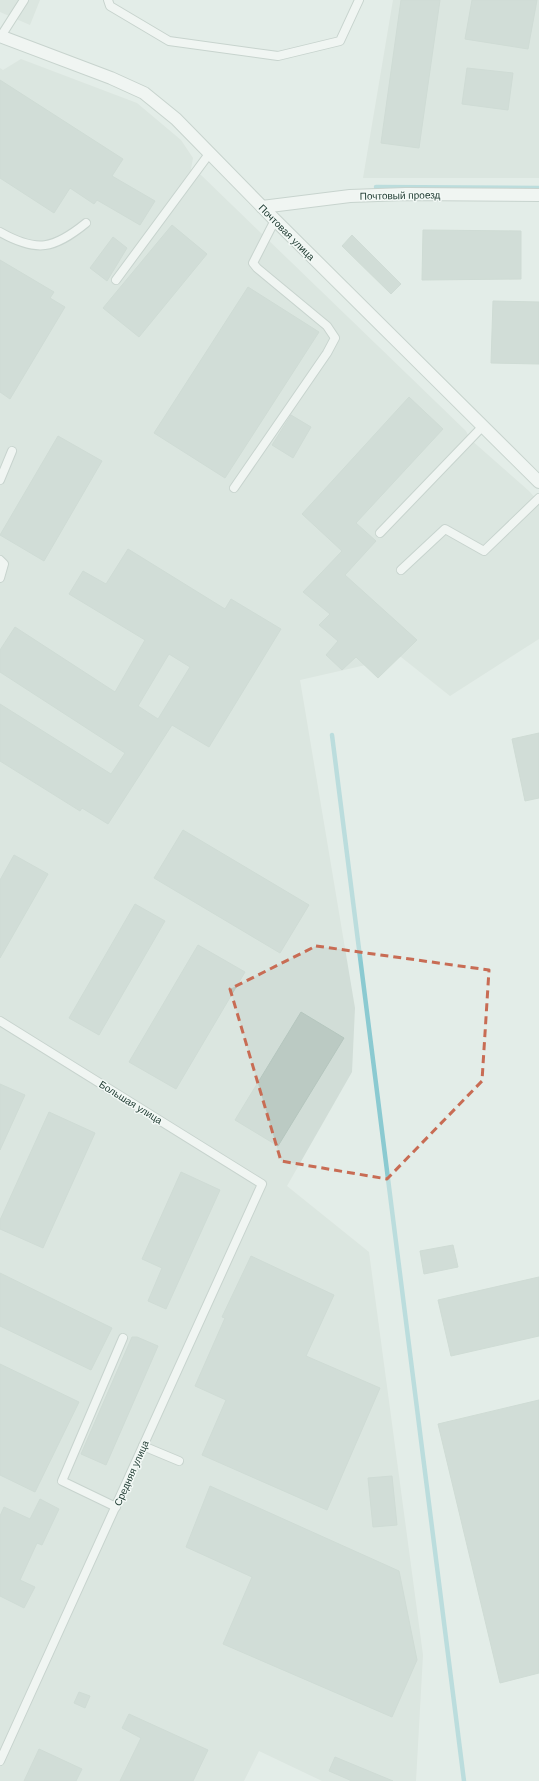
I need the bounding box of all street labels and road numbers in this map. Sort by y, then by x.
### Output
street label: Почтовый проезд [360,189,441,202]
street label: Почтовая улица [257,202,317,263]
street label: Большая улица [97,1079,165,1126]
street label: Средняя улица [112,1438,151,1508]

